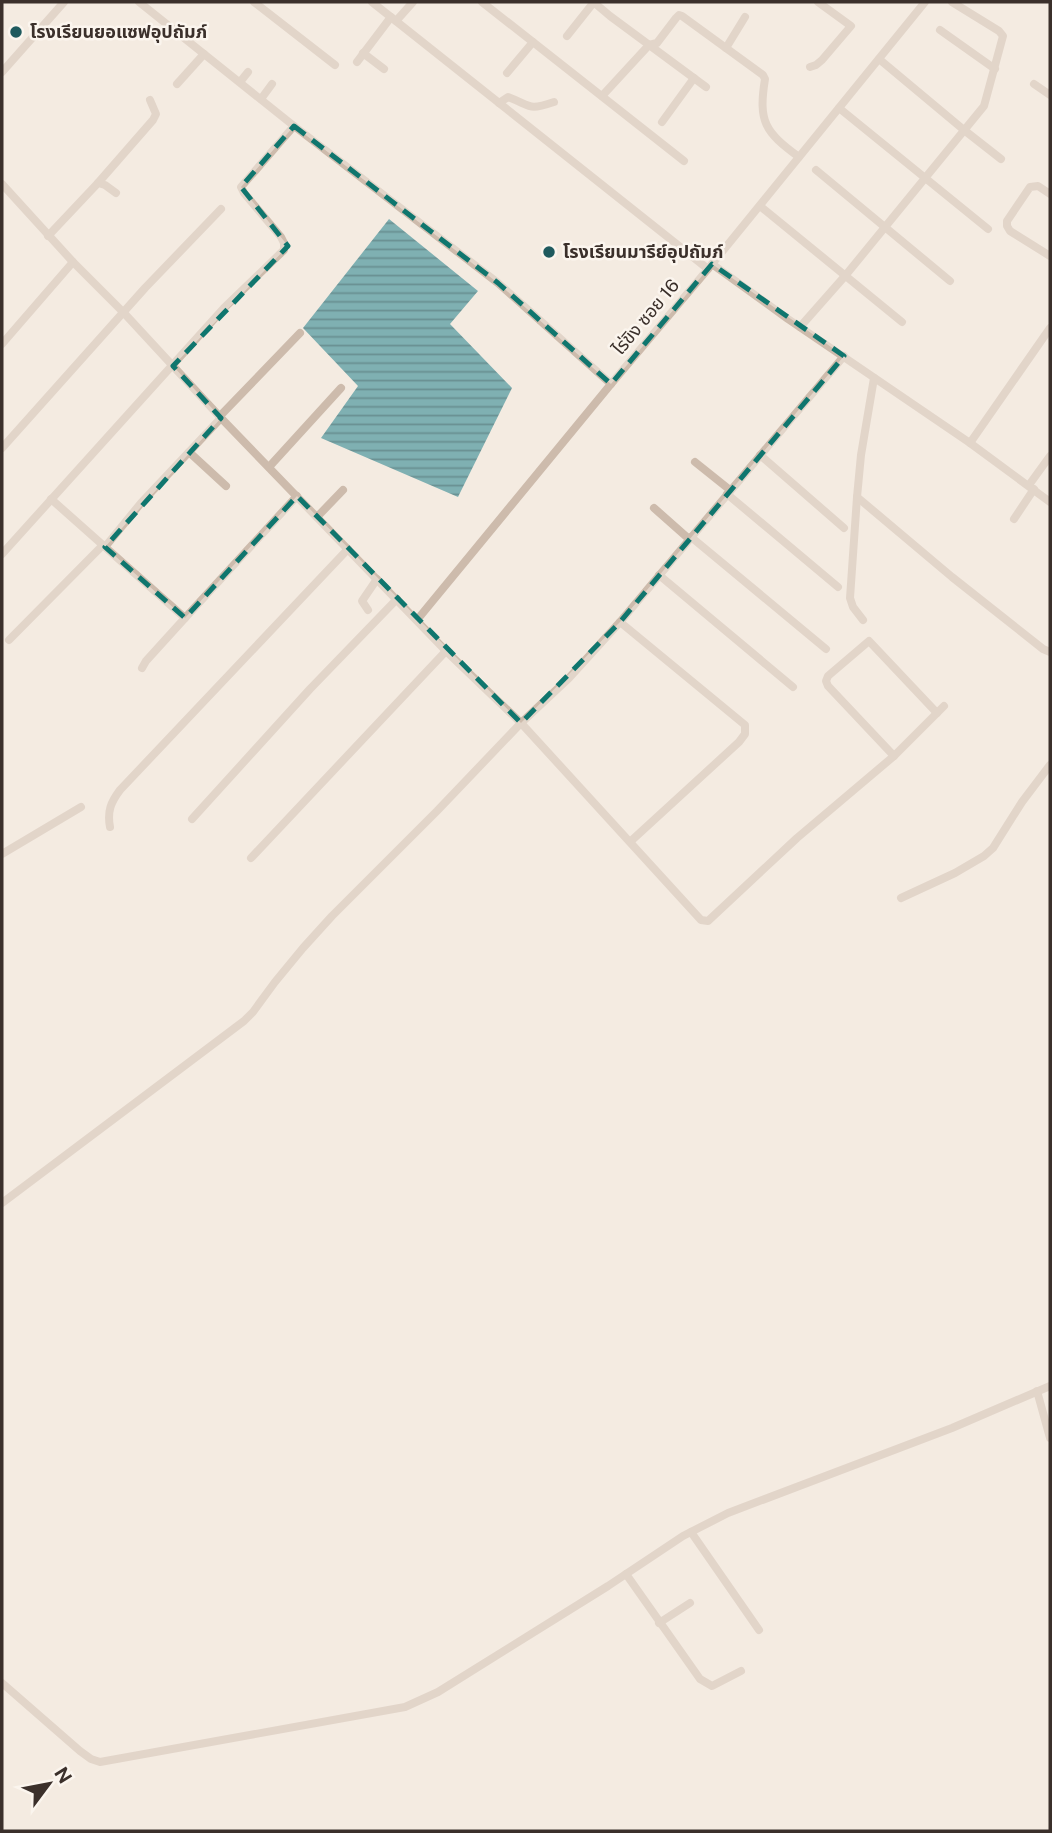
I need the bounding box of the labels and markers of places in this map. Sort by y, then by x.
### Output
place label: โรงเรียนยอแซฟอุปถัมภ์ [30,21,207,43]
marker: โรงเรียนยอแซฟอุปถัมภ์ [8,24,24,40]
place label: โรงเรียนมารีย์อุปถัมภ์ [563,241,723,263]
marker: โรงเรียนมารีย์อุปถัมภ์ [541,244,557,260]

